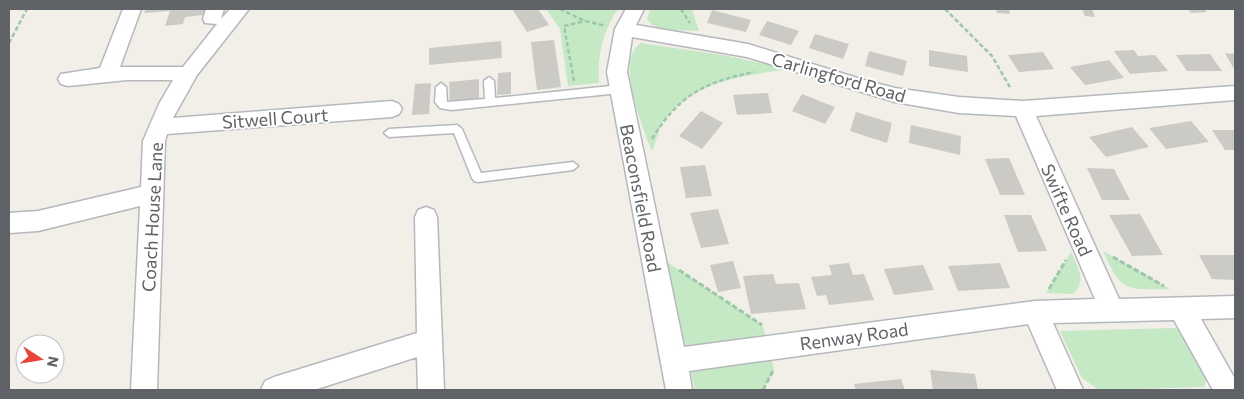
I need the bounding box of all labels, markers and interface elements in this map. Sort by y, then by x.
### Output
street label: Carlingford Road [769,47,909,107]
street label: Sitwell Court [221,103,329,133]
street label: Beaconsfield Road [616,122,666,274]
street label: Coach House Lane [137,141,167,293]
street label: Swifte Road [1037,161,1097,259]
street label: Renway Road [798,318,910,354]
north arrow [15,334,65,384]
text: N [44,355,63,369]

